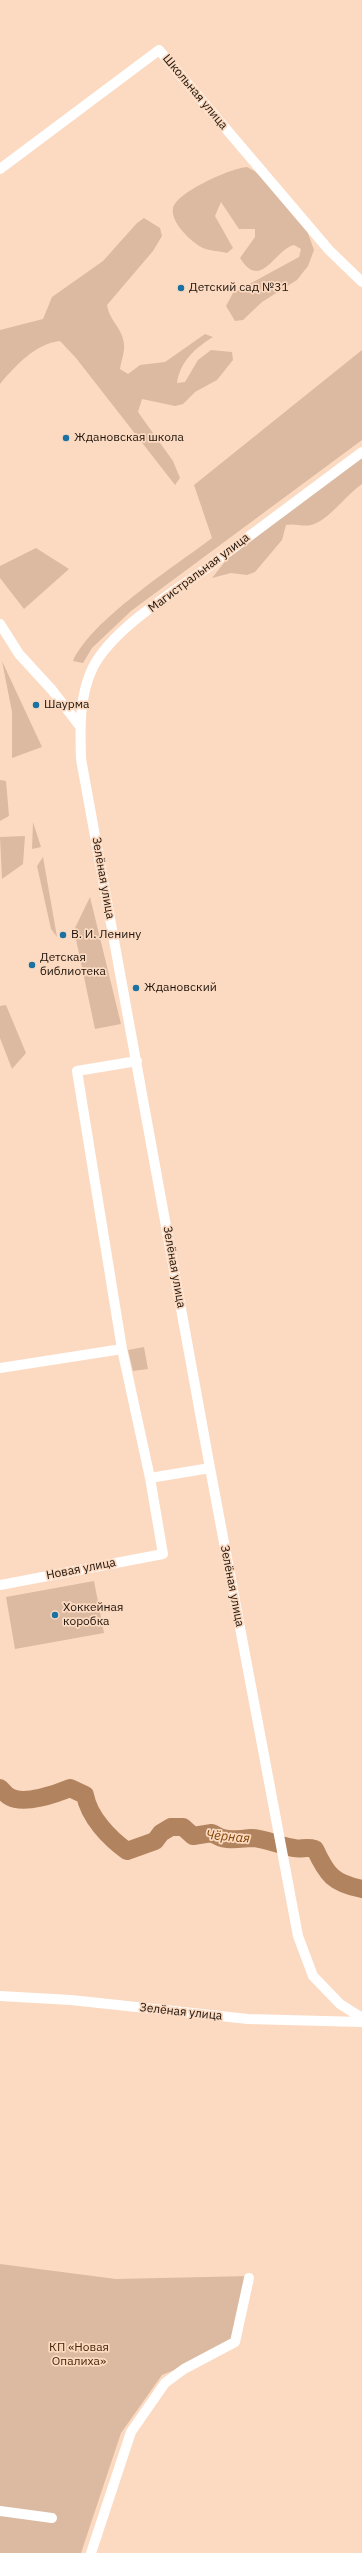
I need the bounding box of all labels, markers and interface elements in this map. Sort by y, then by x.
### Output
street label: Школьная улица [159,52,231,132]
place label: Детский сад №31 [189,281,289,295]
marker: Детский сад №31 [176,283,186,293]
place label: Ждановская школа [74,431,184,445]
marker: Ждановская школа [61,433,71,443]
street label: Магистральная улица [146,530,252,616]
place label: Шаурма [44,698,90,712]
marker: Шаурма [31,700,41,710]
street label: Зелёная улица [89,836,117,920]
place label: В. И. Ленину [71,928,141,942]
marker: В. И. Ленину [58,930,68,940]
place label: Детская библиотека [40,951,106,979]
marker: Детская библиотека [27,960,37,970]
place label: Ждановский [144,981,217,995]
marker: Ждановский [131,983,141,993]
street label: Зелёная улица [160,1225,188,1309]
street label: Зелёная улица [217,1544,247,1628]
street label: Новая улица [45,1555,117,1583]
place label: Хоккейная коробка [63,1601,123,1629]
marker: Хоккейная коробка [50,1610,60,1620]
water label: Чёрная [205,1827,251,1847]
street label: Зелёная улица [139,2001,223,2023]
park label: КП «Новая Опалиха» [49,2341,109,2369]

